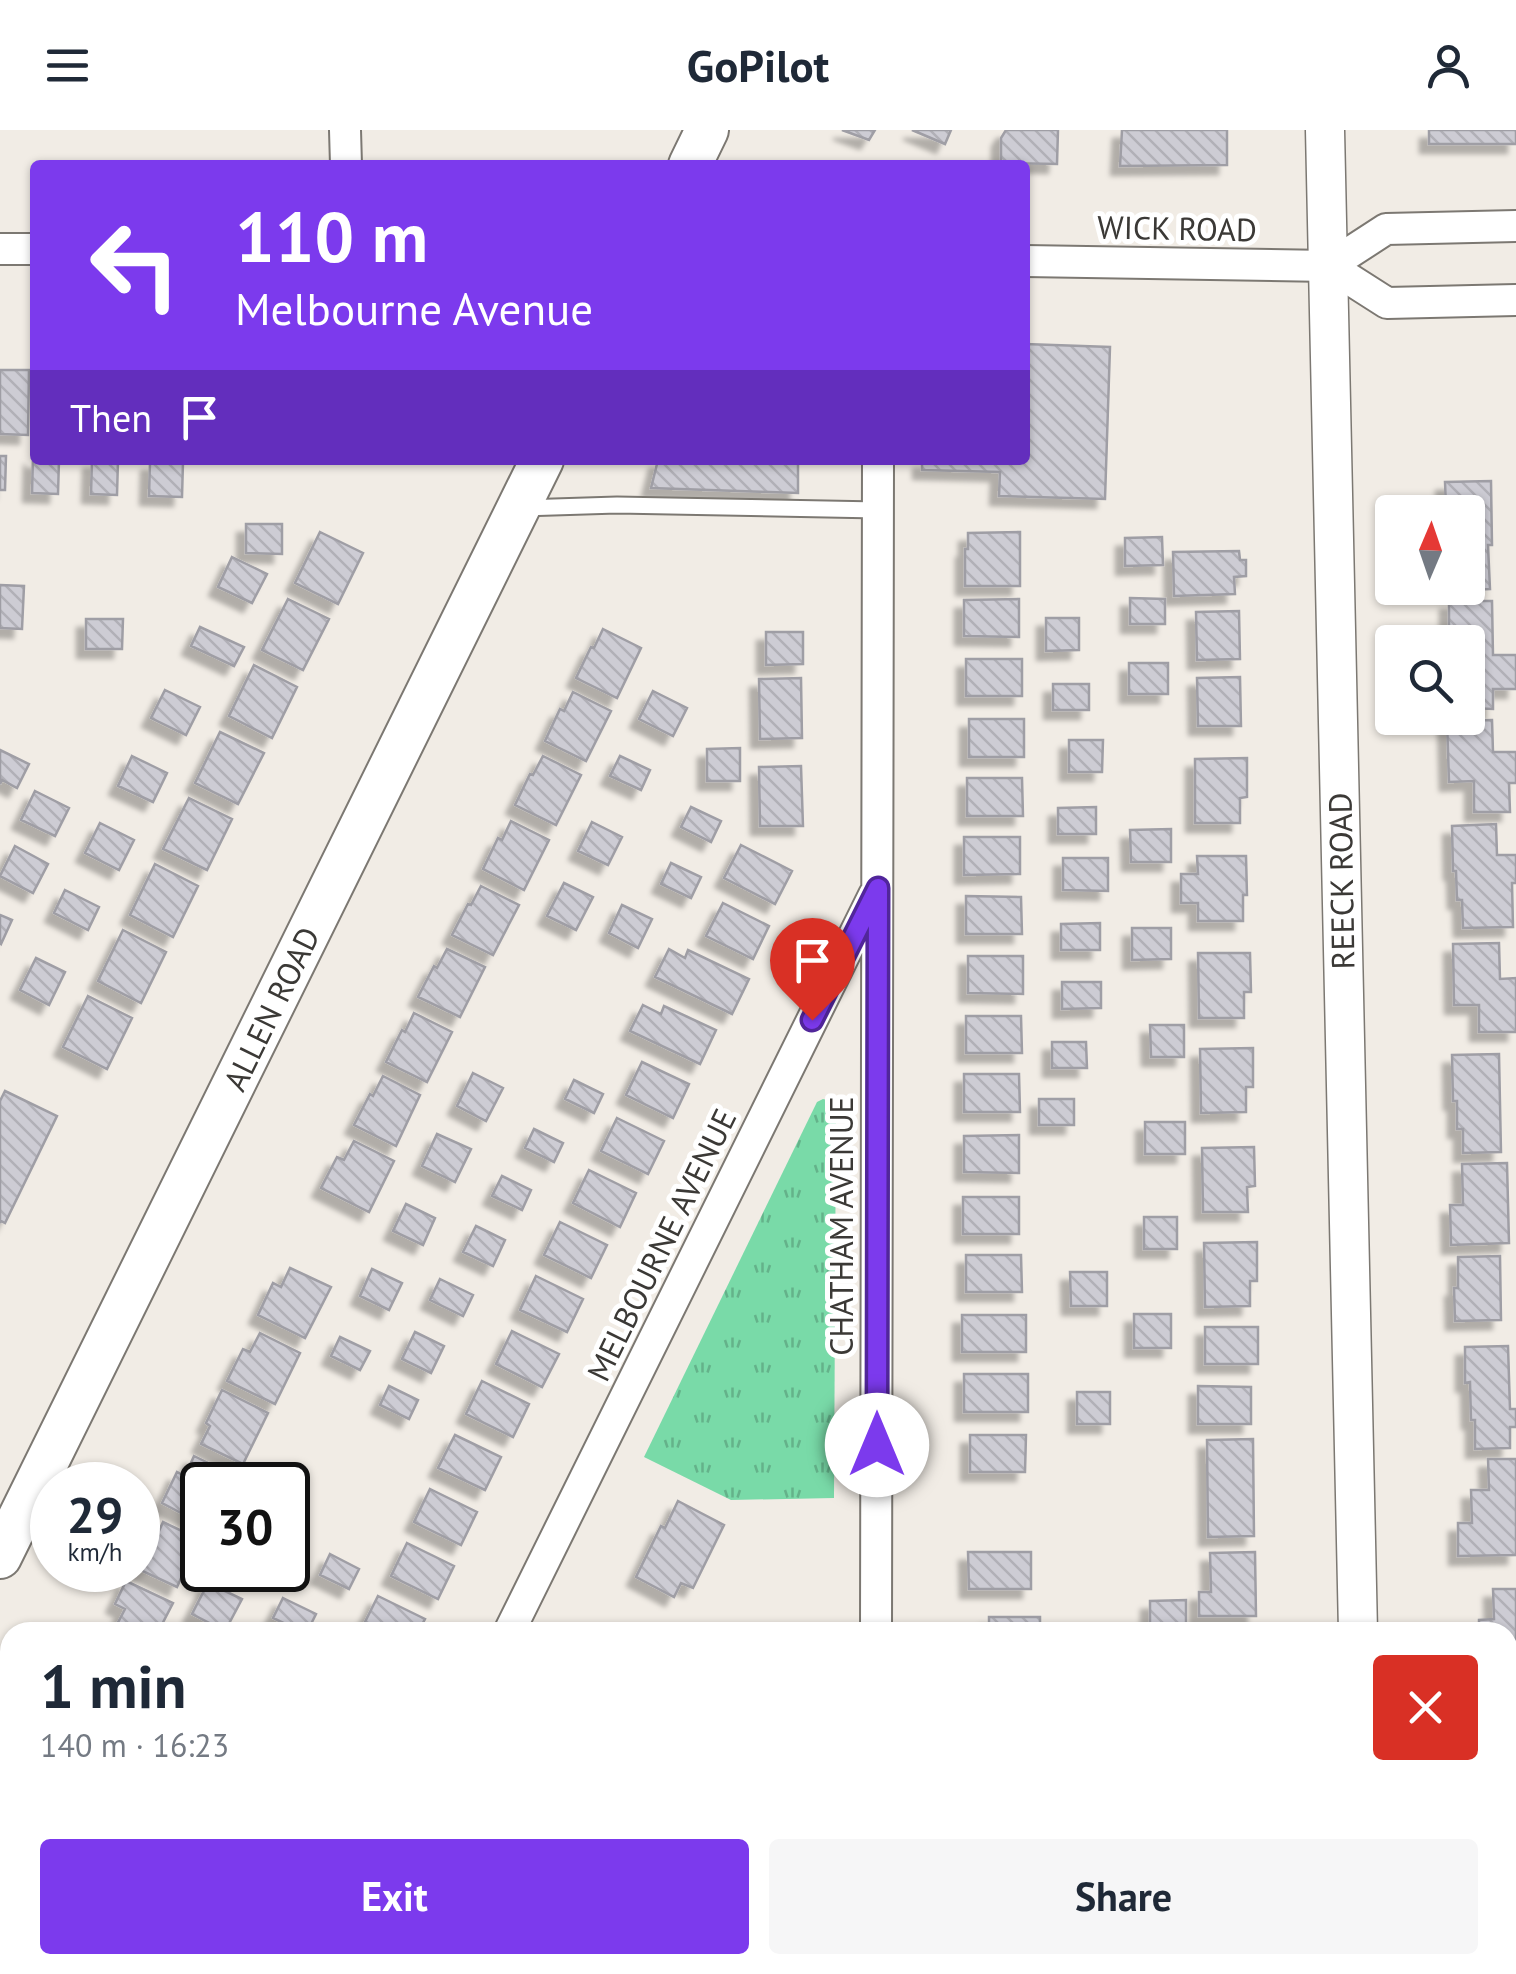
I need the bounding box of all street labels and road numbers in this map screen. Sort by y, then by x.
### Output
street label: WICK ROAD [1097,206,1257,250]
street label: REECK ROAD [1318,792,1364,970]
street label: ALLEN ROAD [213,920,329,1098]
street label: CHATHAM AVENUE [820,1096,862,1356]
street label: MELBOURNE AVENUE [577,1101,745,1388]

